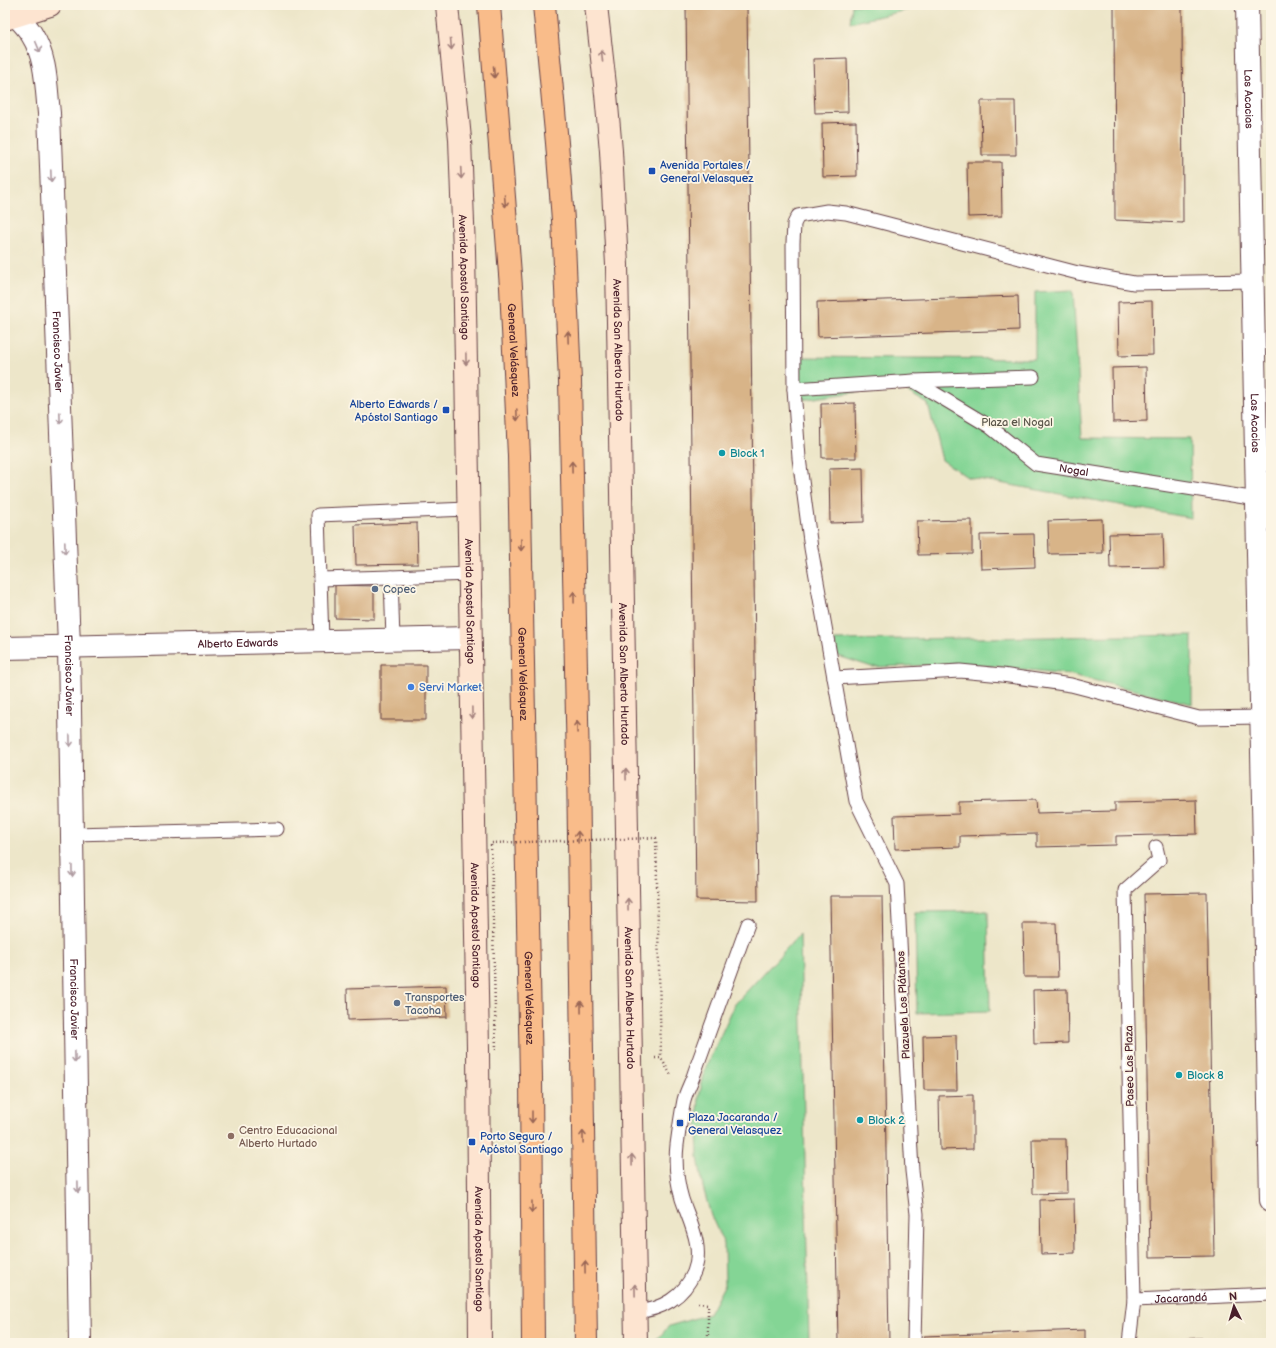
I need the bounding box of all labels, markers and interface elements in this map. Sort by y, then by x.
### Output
one-way arrow [447,37,454,50]
one-way arrow [35,41,42,53]
one-way arrow [598,50,606,63]
one-way arrow [491,65,498,78]
street label: Las Acacias [1241,69,1255,129]
place label: Avenida Portales / General Velasquez [660,159,754,185]
one-way arrow [457,166,465,179]
marker: Avenida Portales / General Velasquez [647,166,657,176]
one-way arrow [47,169,55,182]
one-way arrow [501,194,509,207]
street label: Avenida Apostol Santiago [456,214,472,340]
street label: Avenida San Alberto Hurtado [610,279,626,422]
street label: General Velásquez [505,303,522,398]
street label: Francisco Javier [49,311,66,393]
one-way arrow [565,331,572,344]
one-way arrow [462,352,470,365]
street label: Las Acacias [1248,393,1262,453]
place label: Alberto Edwards / Apóstol Santiago [350,398,438,424]
marker: Alberto Edwards / Apóstol Santiago [441,405,451,415]
one-way arrow [513,408,521,421]
one-way arrow [57,411,64,424]
park label: Plaza el Nogal [981,416,1053,429]
place label: Block 1 [730,447,765,460]
marker: Block 1 [717,448,727,458]
one-way arrow [568,461,576,474]
street label: Nogal [1058,462,1089,479]
street label: Avenida Apostol Santiago [462,538,477,664]
one-way arrow [517,538,524,551]
one-way arrow [61,541,69,554]
place label: Copec [383,583,416,596]
marker: Copec [370,584,380,594]
one-way arrow [570,591,578,604]
street label: Avenida San Alberto Hurtado [616,603,631,746]
street label: General Velásquez [515,627,530,722]
street label: Francisco Javier [62,634,76,717]
street label: Alberto Edwards [198,636,279,651]
place label: Servi Market [419,681,482,694]
marker: Servi Market [406,682,416,692]
one-way arrow [468,706,476,719]
one-way arrow [573,721,581,734]
one-way arrow [66,734,74,747]
one-way arrow [622,768,630,781]
one-way arrow [575,831,582,844]
street label: Avenida Apostol Santiago [468,862,483,988]
one-way arrow [68,864,76,877]
one-way arrow [624,898,632,911]
street label: Avenida San Alberto Hurtado [622,926,637,1069]
street label: Plazuela Los Plátanos [894,950,913,1059]
street label: General Velásquez [522,951,536,1045]
street label: Francisco Javier [67,958,81,1041]
place label: Transportes Tacoha [405,991,465,1017]
marker: Transportes Tacoha [392,998,402,1008]
one-way arrow [577,1001,585,1014]
street label: Paseo Las Plaza [1122,1025,1137,1107]
one-way arrow [71,1050,79,1063]
place label: Block 8 [1187,1069,1224,1082]
marker: Block 8 [1174,1070,1184,1080]
one-way arrow [528,1110,536,1123]
place label: Plaza Jacaranda / General Velasquez [688,1111,782,1137]
place label: Block 2 [868,1114,905,1127]
marker: Block 2 [855,1115,865,1125]
marker: Plaza Jacaranda / General Velasquez [675,1118,685,1128]
place label: Centro Educacional Alberto Hurtado [239,1124,337,1150]
place label: Porto Seguro / Apóstol Santiago [480,1130,563,1156]
marker: Centro Educacional Alberto Hurtado [226,1131,236,1141]
one-way arrow [579,1131,587,1144]
marker: Porto Seguro / Apóstol Santiago [467,1137,477,1147]
one-way arrow [629,1154,636,1167]
one-way arrow [74,1180,81,1193]
street label: Avenida Apostol Santiago [472,1186,486,1312]
one-way arrow [528,1200,536,1213]
one-way arrow [581,1261,589,1274]
one-way arrow [631,1284,639,1297]
north arrow [1214,1286,1254,1326]
text: N [1228,1290,1238,1303]
street label: Jacarandá [1154,1291,1208,1306]

